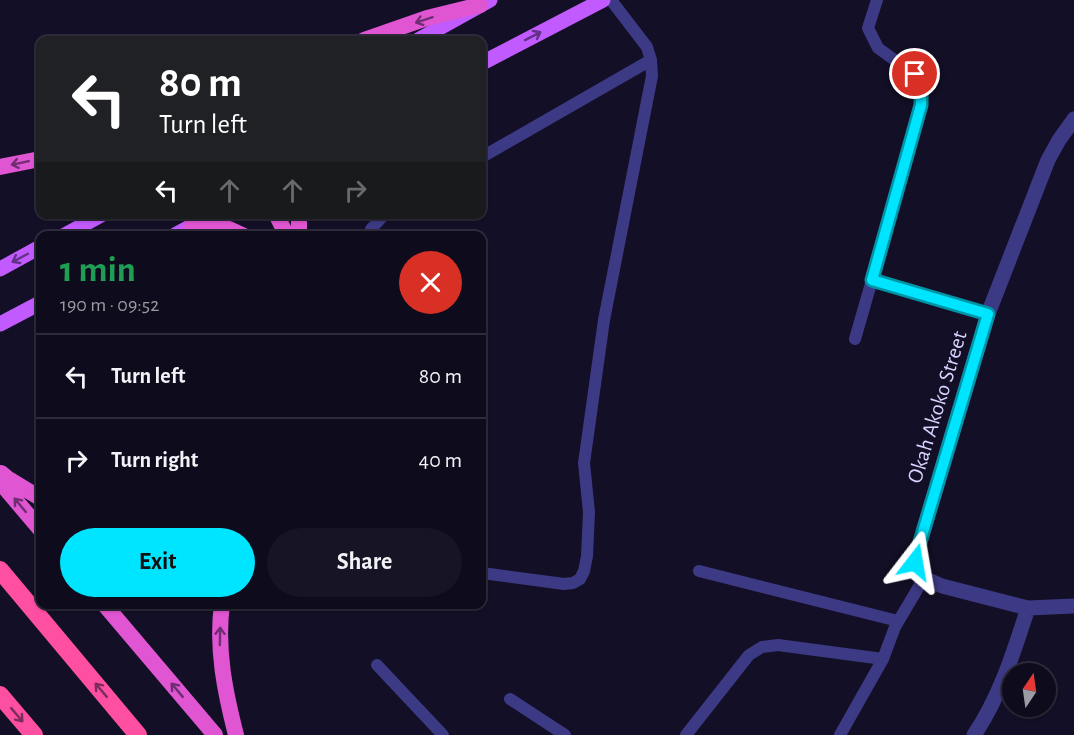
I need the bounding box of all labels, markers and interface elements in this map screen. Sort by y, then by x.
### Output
one-way arrow [415,15,434,26]
one-way arrow [524,30,542,41]
pin [889,48,940,99]
icon: arrive [898,57,931,90]
icon: left [60,60,138,138]
text: 80 m [159,62,242,104]
text: Turn left [159,111,247,138]
one-way arrow [11,158,31,169]
icon: left [150,174,183,207]
icon: ahead [213,174,246,207]
icon: ahead [276,174,309,207]
icon: right [339,174,372,207]
button: close [399,251,462,314]
text: 1 min [60,252,136,288]
one-way arrow [12,253,30,264]
text: 190 m · 09:52 [60,295,159,315]
street label: Okah Akoko Street [903,328,971,486]
icon: left [60,360,93,393]
text: Turn left [111,365,185,387]
text: 80 m [419,365,462,387]
icon: right [60,444,93,477]
text: Turn right [111,449,198,471]
text: 40 m [419,449,462,471]
one-way arrow [13,498,27,513]
button: Exit [60,528,255,597]
button: Share [267,528,462,597]
position arrow [883,530,947,594]
one-way arrow [215,627,226,647]
north arrow [1002,663,1056,717]
map controls [1002,663,1056,717]
one-way arrow [171,682,184,698]
one-way arrow [94,683,108,698]
one-way arrow [10,707,23,723]

